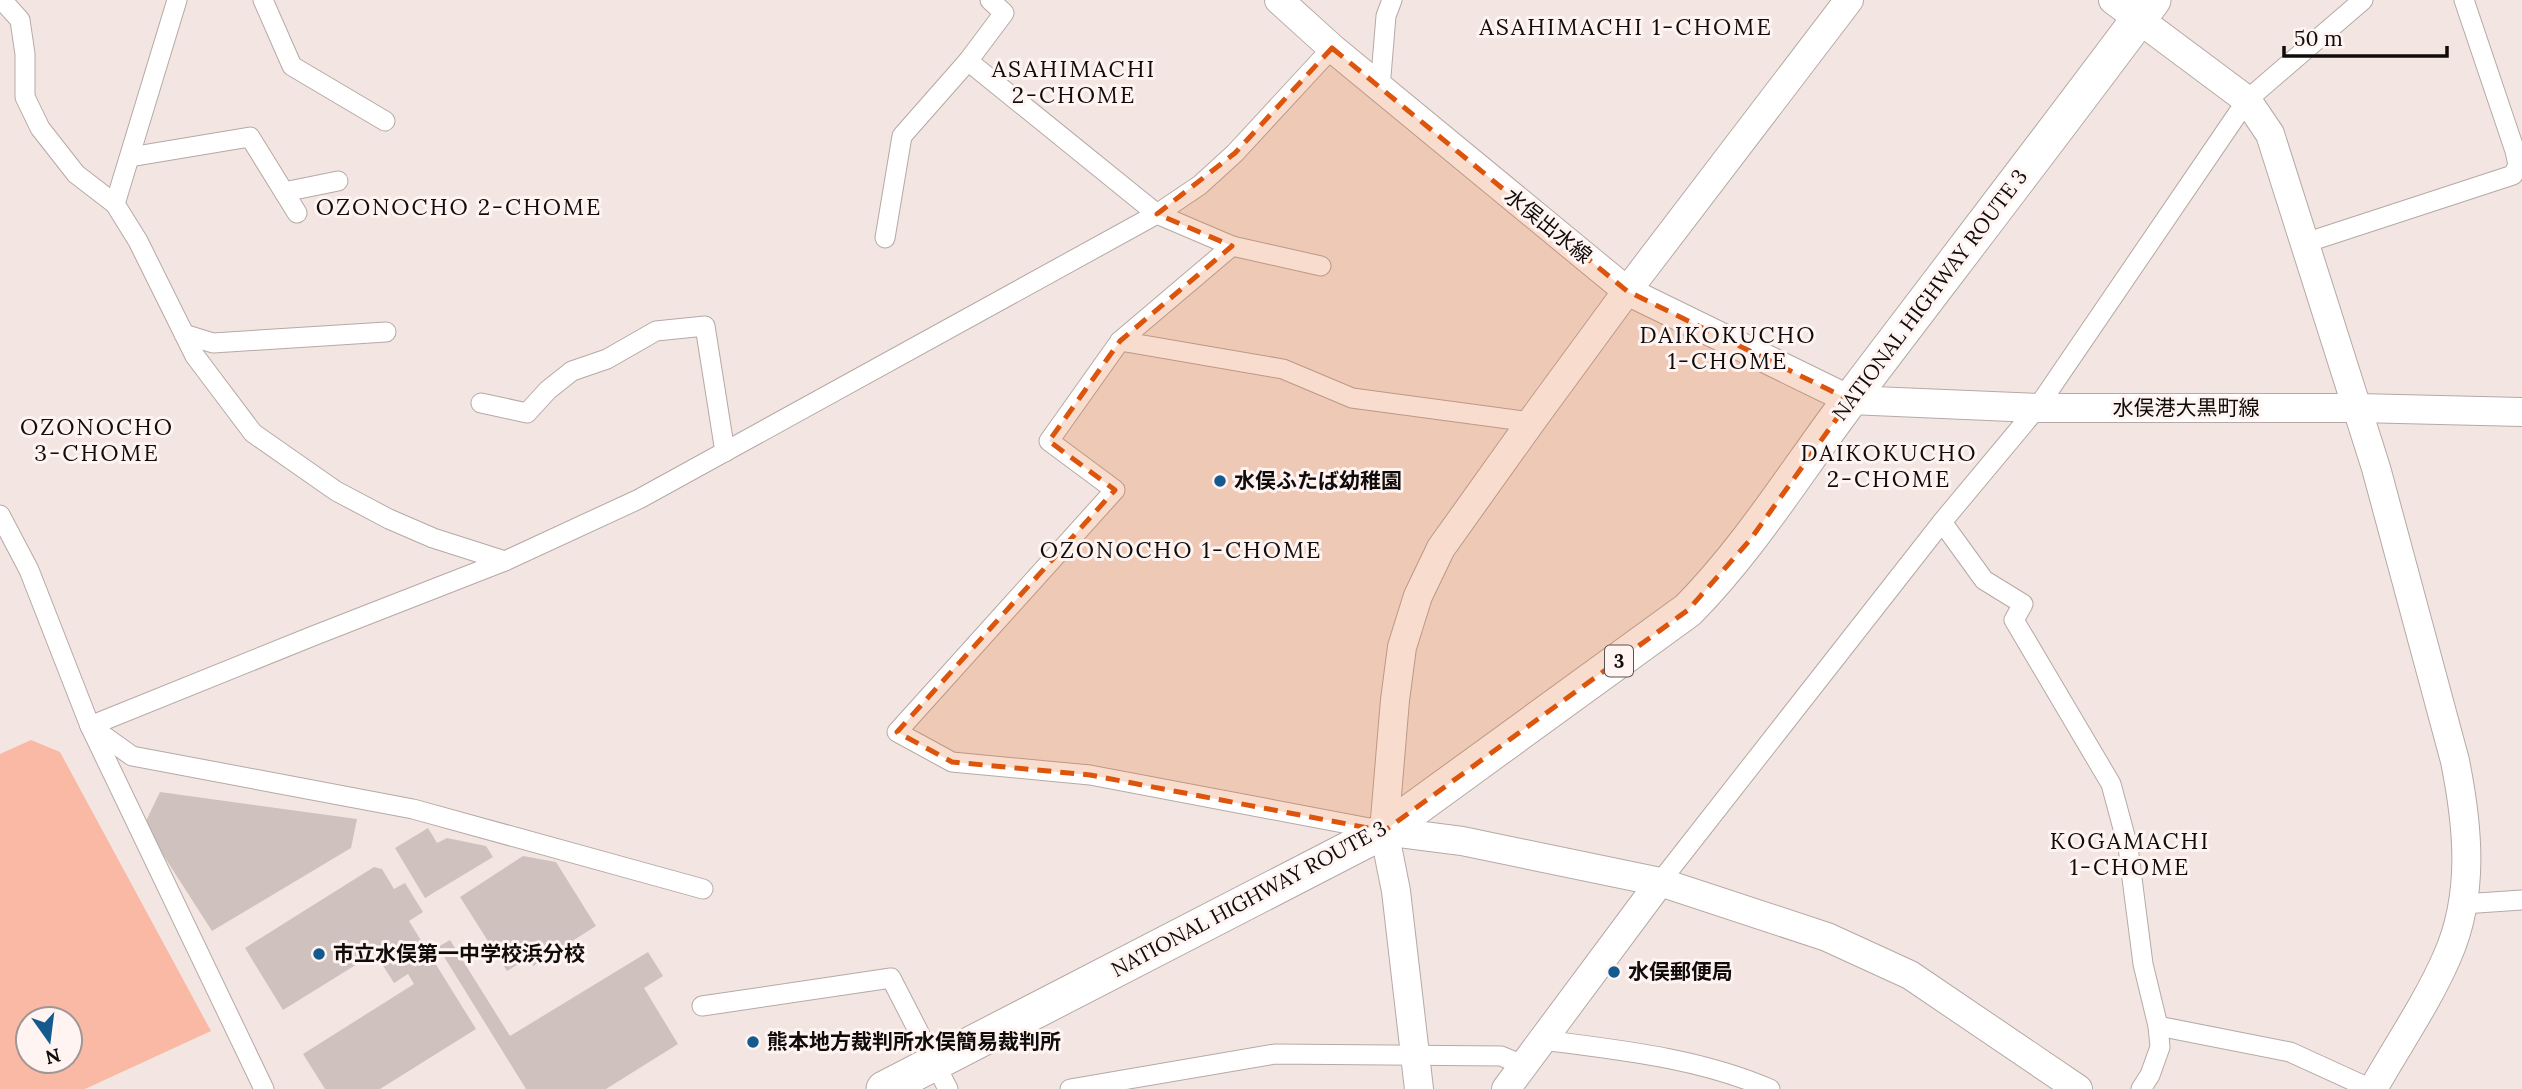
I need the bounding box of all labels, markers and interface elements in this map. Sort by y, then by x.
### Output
district label: ASAHIMACHI 1-CHOME [1478,12,1773,41]
scale bar [2284,14,2447,58]
text: 50 m [2294,25,2343,52]
district label: ASAHIMACHI 2-CHOME [991,54,1156,109]
street label: NATIONAL HIGHWAY ROUTE 3 [1826,163,2033,426]
street label: 水俣出水線 [1499,182,1598,269]
district label: OZONOCHO 2-CHOME [316,192,602,221]
district label: DAIKOKUCHO 1-CHOME [1639,320,1817,375]
street label: 水俣港大黒町線 [2113,394,2260,421]
district label: OZONOCHO 3-CHOME [20,412,174,467]
district label: DAIKOKUCHO 2-CHOME [1800,438,1978,493]
place label: 水俣ふたば幼稚園 [1234,467,1402,494]
marker: 水俣ふたば幼稚園 [1212,473,1228,489]
district label: OZONOCHO 1-CHOME [1040,535,1322,564]
road number: 3 [1605,646,1633,676]
street label: NATIONAL HIGHWAY ROUTE 3 [1106,814,1391,983]
district label: KOGAMACHI 1-CHOME [2050,826,2210,881]
place label: 市立水俣第一中学校浜分校 [333,940,585,967]
marker: 市立水俣第一中学校浜分校 [311,946,327,962]
place label: 水俣郵便局 [1628,958,1733,985]
marker: 水俣郵便局 [1606,964,1622,980]
north arrow [14,1005,84,1075]
place label: 熊本地方裁判所水俣簡易裁判所 [767,1028,1061,1055]
marker: 熊本地方裁判所水俣簡易裁判所 [745,1034,761,1050]
text: N [43,1043,63,1070]

